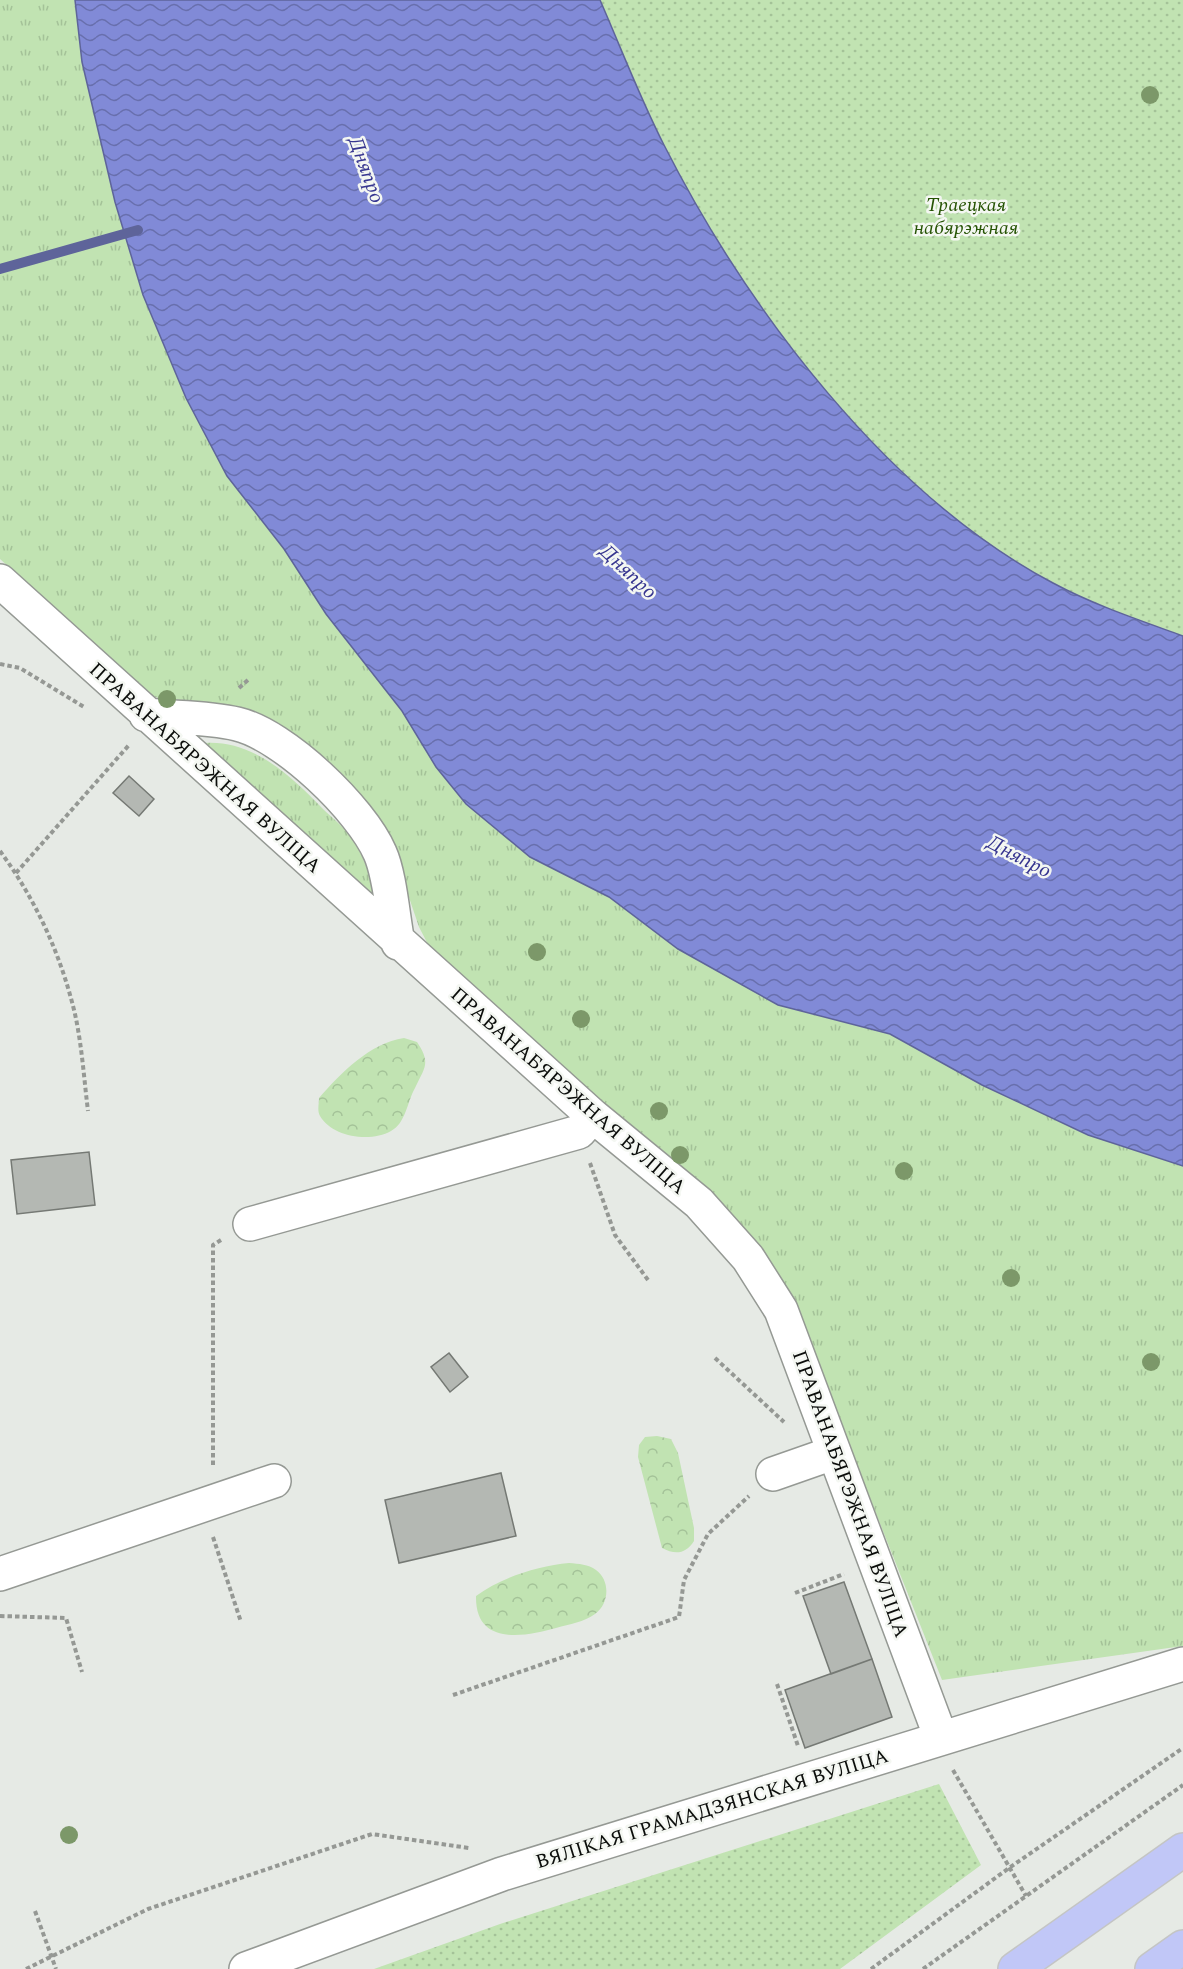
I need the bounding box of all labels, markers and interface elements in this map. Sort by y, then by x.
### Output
water label: Дняпро [339,131,393,208]
park label: Траецкая набярэжная [914,190,1019,243]
water label: Дняпро [591,536,664,607]
street label: ПРАВАНАБЯРЭЖНАЯ ВУЛІЦА [82,655,328,881]
water label: Дняпро [980,827,1057,887]
street label: ПРАВАНАБЯРЭЖНАЯ ВУЛІЦА [444,980,692,1202]
street label: ПРАВАНАБЯРЭЖНАЯ ВУЛІЦА [784,1346,916,1642]
street label: ВЯЛІКАЯ ГРАМАДЗЯНСКАЯ ВУЛІЦА [532,1741,892,1877]

